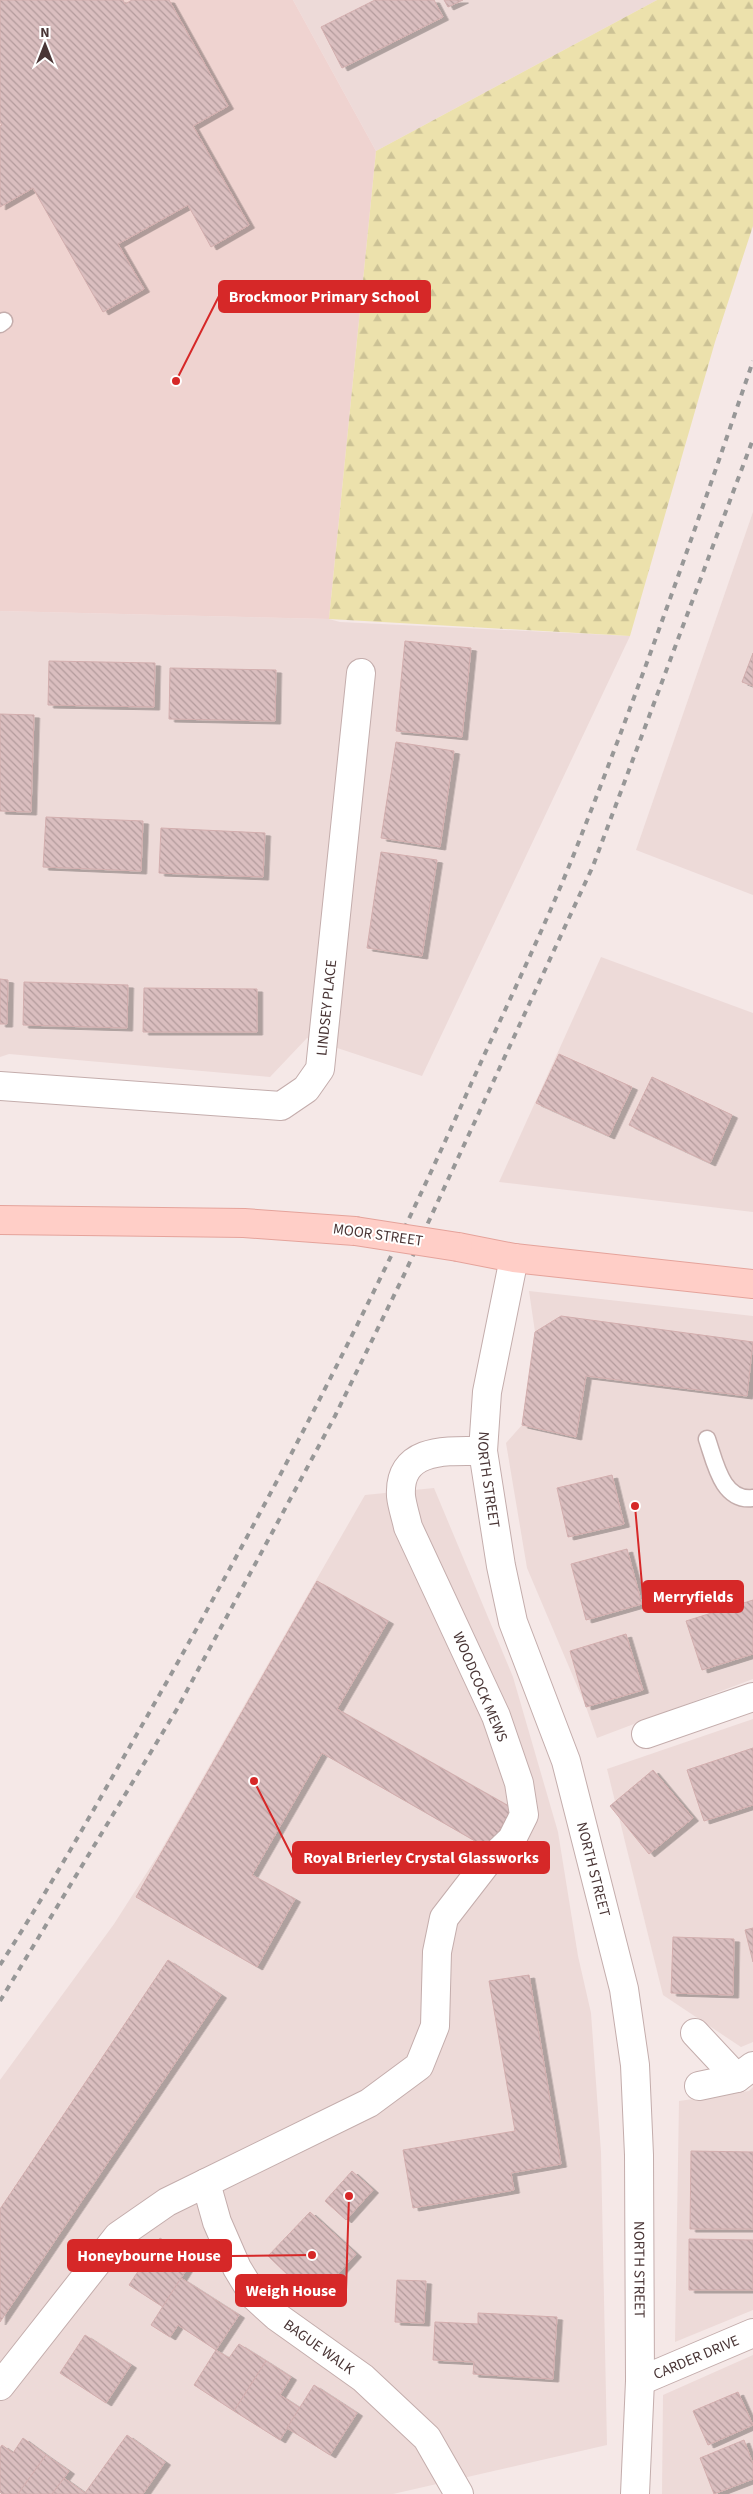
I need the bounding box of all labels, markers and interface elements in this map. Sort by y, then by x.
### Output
north arrow [20,20,70,70]
text: N [40,23,50,43]
callout: Brockmoor Primary School [219,281,430,312]
text: Brockmoor Primary School [229,286,420,308]
street label: LINDSEY PLACE [311,958,342,1057]
street label: MOOR STREET [332,1218,424,1252]
street label: NORTH STREET [472,1431,505,1529]
callout: Merryfields [643,1581,743,1612]
text: Merryfields [653,1586,733,1608]
street label: WOODCOCK MEWS [447,1629,513,1745]
street label: NORTH STREET [571,1820,616,1919]
callout: Royal Brierley Crystal Glassworks [293,1842,549,1873]
text: Royal Brierley Crystal Glassworks [303,1847,539,1869]
street label: NORTH STREET [629,2221,650,2318]
callout: Honeybourne House [68,2240,231,2271]
text: Honeybourne House [77,2245,221,2267]
callout: Weigh House [236,2275,346,2306]
text: Weigh House [246,2280,336,2302]
street label: BAGUE WALK [279,2314,359,2379]
street label: CARDER DRIVE [650,2330,742,2385]

